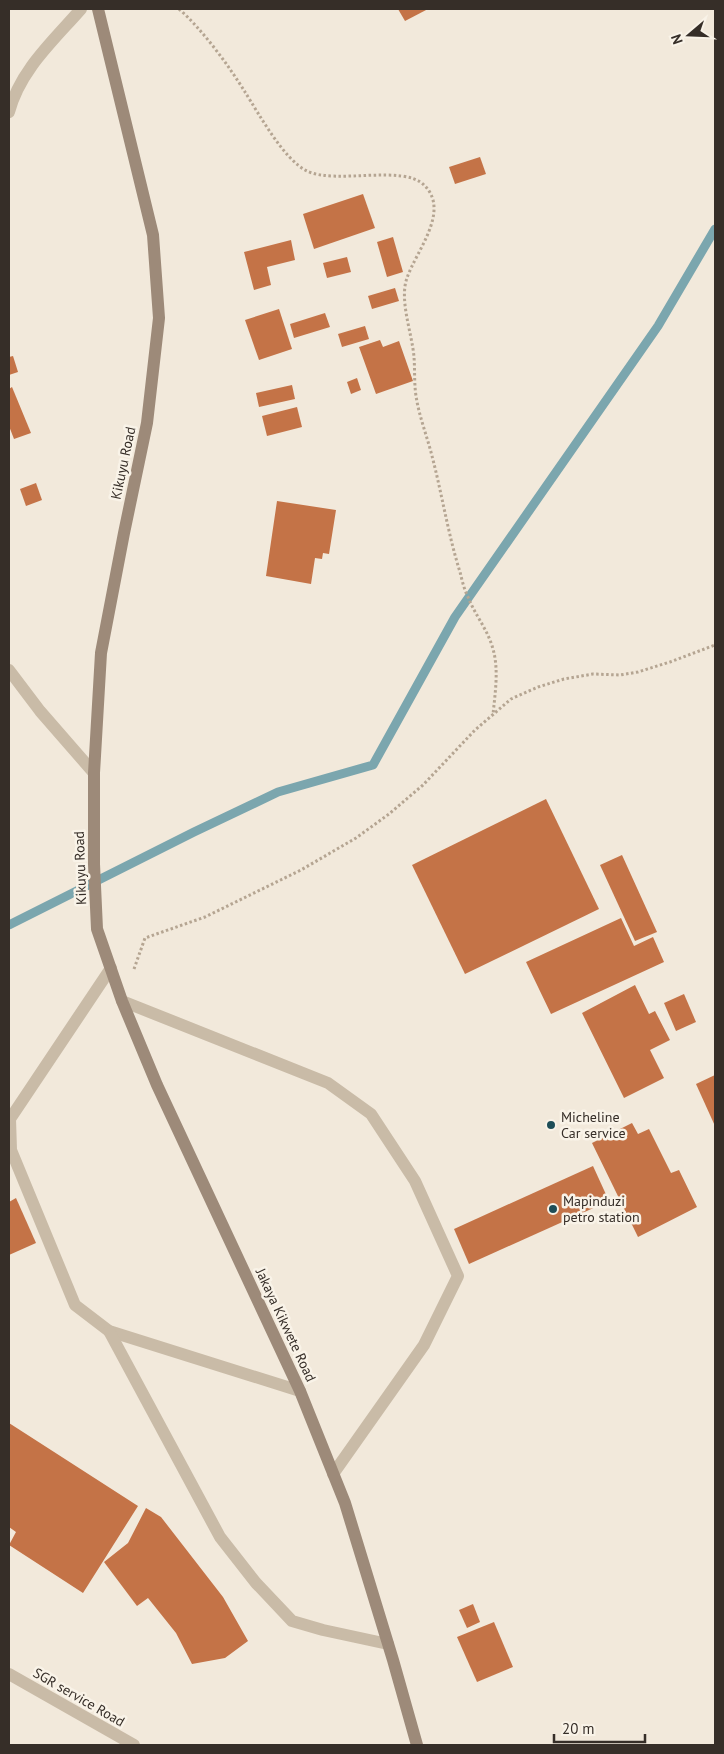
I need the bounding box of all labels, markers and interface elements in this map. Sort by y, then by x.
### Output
north arrow [664,10,714,60]
text: N [667,32,687,47]
street label: Kikuyu Road [107,425,139,501]
street label: Kikuyu Road [70,831,90,905]
place label: Micheline Car service [561,1108,626,1142]
marker: Micheline Car service [545,1119,557,1131]
place label: Mapinduzi petro station [563,1192,640,1226]
marker: Mapinduzi petro station [547,1203,559,1215]
street label: Jakaya Kikwete Road [251,1264,320,1385]
street label: SGR service Road [30,1663,128,1731]
scale bar [554,1712,645,1744]
text: 20 m [562,1719,595,1738]

